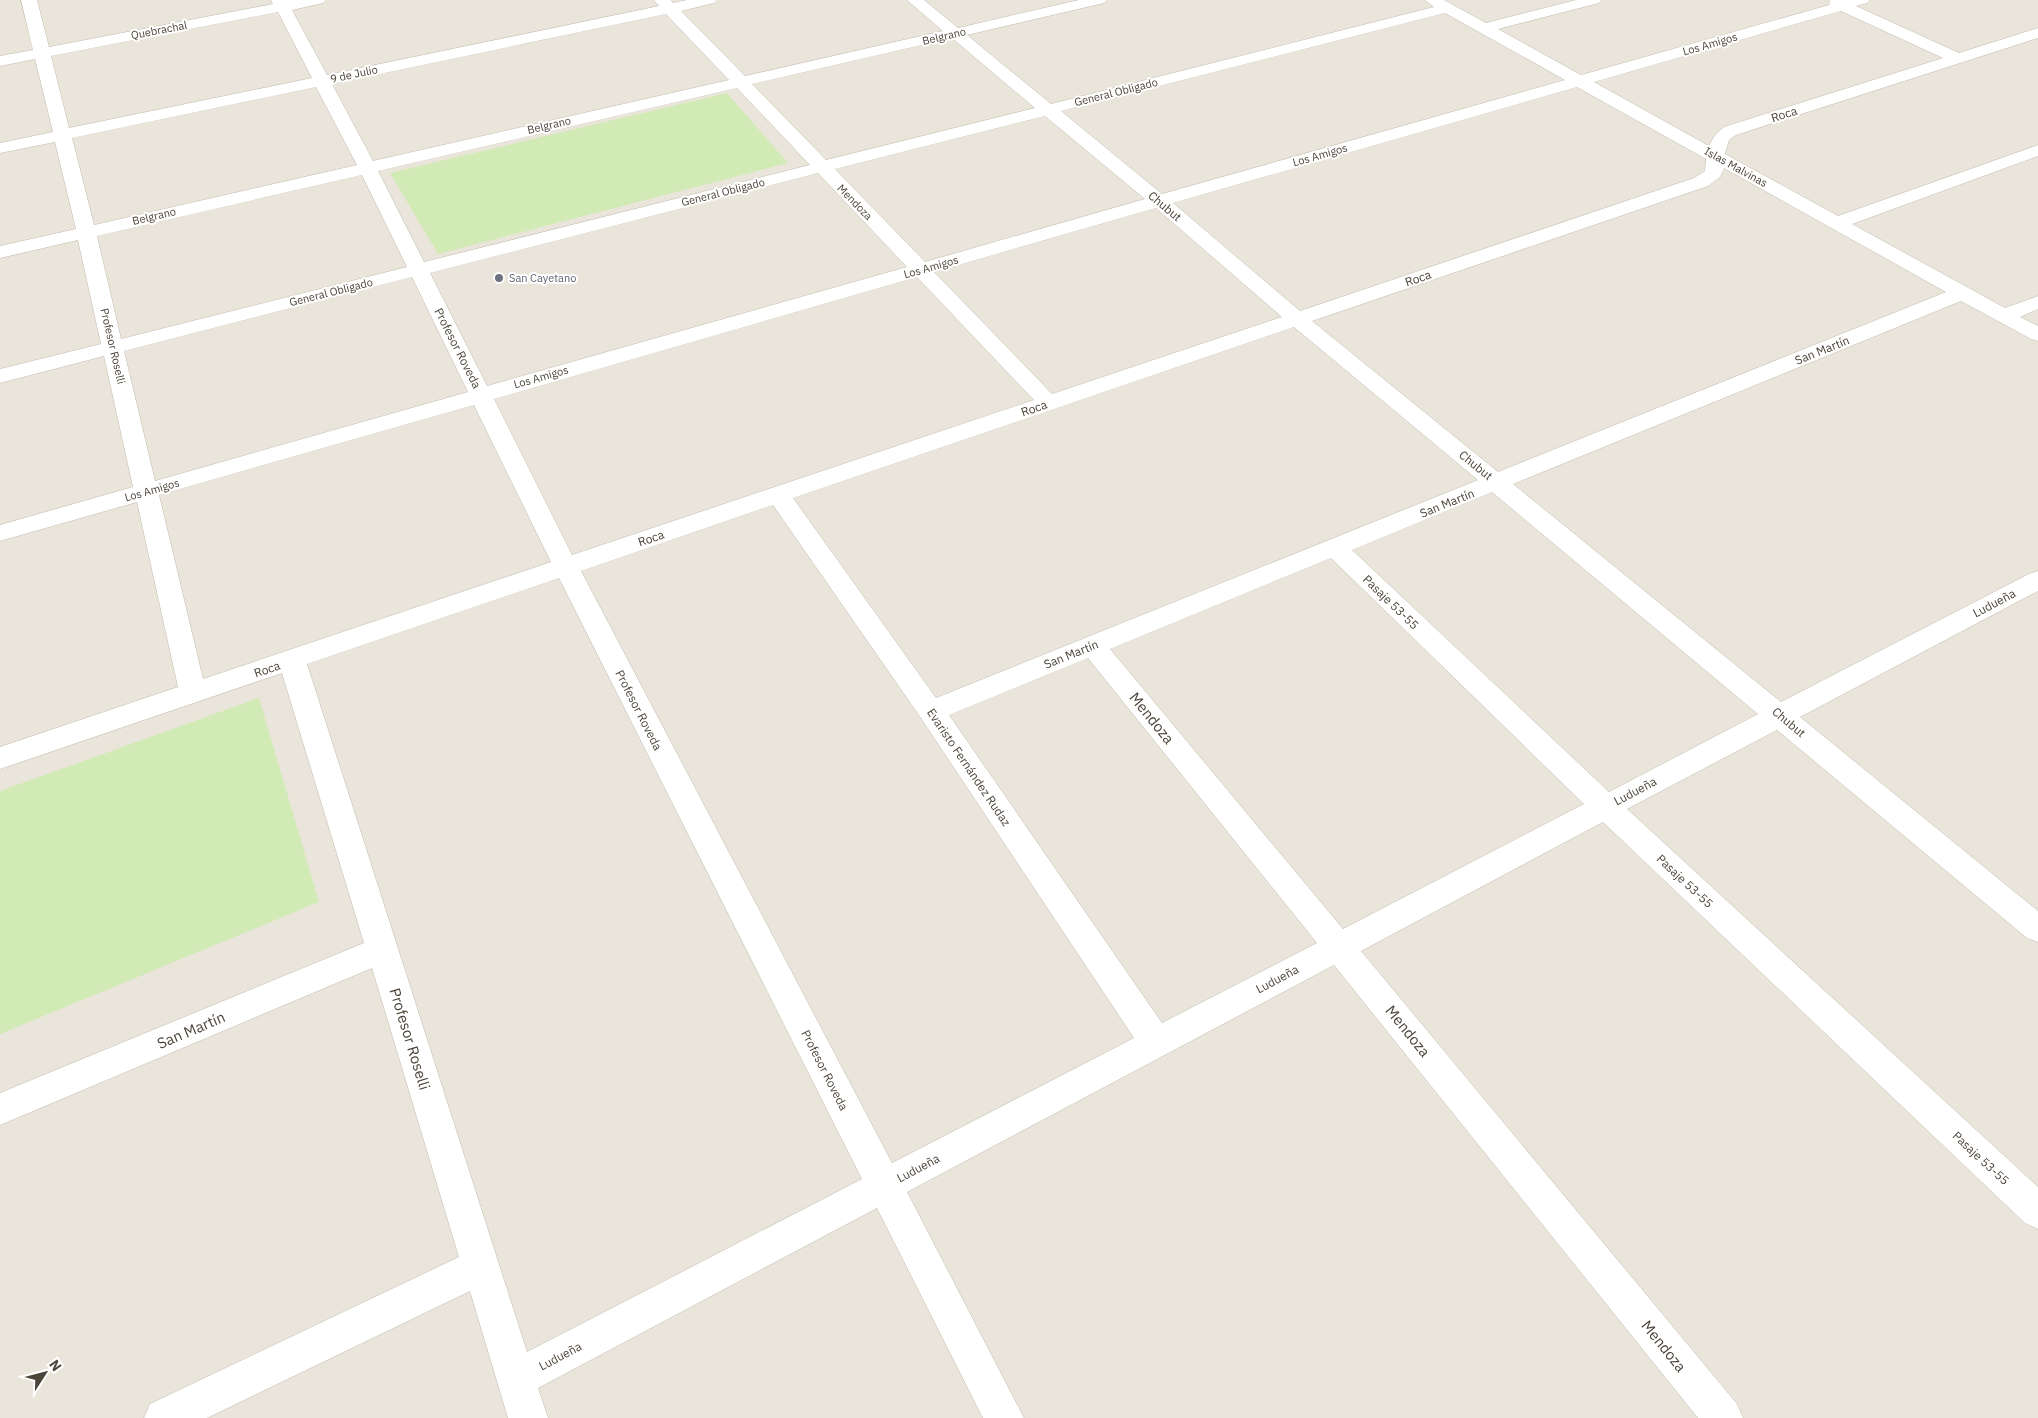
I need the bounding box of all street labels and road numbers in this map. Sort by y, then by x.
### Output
street label: Quebrachal [130,18,188,42]
street label: Belgrano [921,24,967,48]
street label: Los Amigos [1681,30,1739,58]
street label: 9 de Julio [329,62,379,86]
street label: General Obligado [1073,75,1159,109]
street label: Roca [1769,103,1800,125]
street label: Belgrano [526,113,572,137]
street label: Los Amigos [1291,141,1349,169]
street label: Islas Malvinas [1702,144,1770,190]
street label: General Obligado [680,175,766,209]
street label: Mendoza [834,181,876,223]
street label: Chubut [1145,188,1185,224]
street label: Belgrano [131,204,177,228]
street label: Los Amigos [902,253,960,281]
street label: Roca [1403,266,1434,289]
street label: General Obligado [288,275,374,309]
street label: Profesor Roveda [431,305,485,391]
street label: Profesor Roselli [97,307,129,385]
street label: San Martín [1792,332,1852,368]
street label: Los Amigos [512,363,570,391]
street label: Roca [1019,396,1050,419]
street label: Chubut [1456,447,1496,483]
street label: Los Amigos [123,476,181,504]
street label: San Martín [1417,485,1477,521]
street label: Roca [636,526,667,549]
street label: Pasaje 53-55 [1360,572,1422,632]
street label: Ludueña [1970,585,2018,620]
street label: San Martín [1041,636,1101,672]
street label: Roca [252,657,283,680]
street label: Profesor Roveda [612,667,666,753]
street label: Mendoza [1125,688,1179,748]
street label: Chubut [1769,704,1809,740]
street label: Evaristo Fernández Rudaz [924,705,1014,829]
street label: Ludueña [1611,773,1659,808]
street label: Pasaje 53-55 [1654,851,1716,911]
street label: Ludueña [1253,961,1301,996]
street label: Profesor Roselli [385,986,435,1092]
street label: Mendoza [1381,1001,1435,1061]
street label: San Martín [154,1007,228,1053]
street label: Profesor Roveda [798,1027,852,1113]
street label: Pasaje 53-55 [1950,1128,2012,1188]
street label: Ludueña [894,1150,942,1185]
street label: Mendoza [1637,1316,1691,1376]
street label: Ludueña [536,1338,584,1373]

